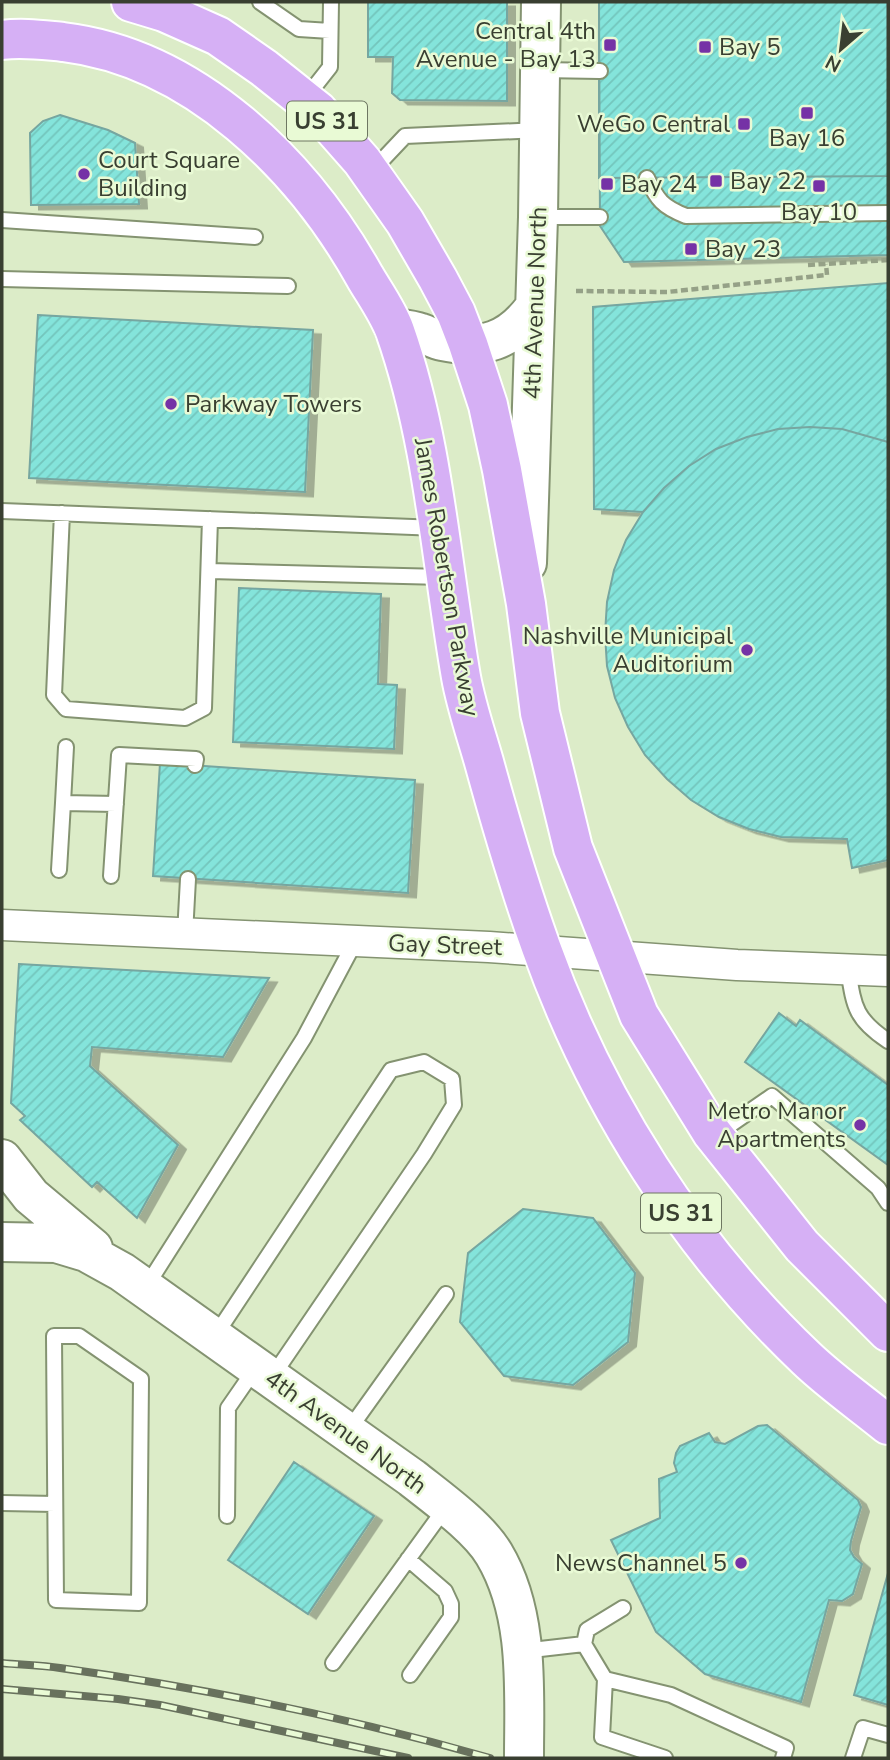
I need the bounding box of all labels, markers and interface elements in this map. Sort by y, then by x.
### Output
north arrow [806,14,876,84]
place label: Central 4th Avenue - Bay 13 [416,15,596,75]
place label: Bay 5 [719,31,781,63]
marker: Central 4th Avenue - Bay 13 [602,37,618,53]
marker: Bay 5 [697,39,713,55]
text: N [821,48,846,78]
road number: US 31 [287,102,367,140]
marker: Bay 16 [799,105,815,121]
place label: WeGo Central [577,108,730,140]
marker: WeGo Central [736,116,752,132]
place label: Bay 16 [769,122,845,154]
place label: Court Square Building [98,144,240,204]
place label: Bay 22 [730,165,806,197]
marker: Court Square Building [76,166,92,182]
place label: Bay 24 [621,168,697,200]
marker: Bay 22 [708,173,724,189]
marker: Bay 24 [599,176,615,192]
marker: Bay 10 [811,178,827,194]
place label: Bay 10 [781,196,857,228]
street label: 4th Avenue North [516,206,554,400]
place label: Bay 23 [705,233,781,265]
marker: Bay 23 [683,241,699,257]
place label: Parkway Towers [185,388,362,420]
marker: Parkway Towers [163,396,179,412]
street label: James Robertson Parkway [407,434,487,719]
place label: Nashville Municipal Auditorium [523,620,733,680]
marker: Nashville Municipal Auditorium [739,642,755,658]
street label: Gay Street [387,927,503,963]
place label: Metro Manor Apartments [708,1095,846,1155]
marker: Metro Manor Apartments [852,1117,868,1133]
road number: US 31 [641,1194,721,1232]
street label: 4th Avenue North [259,1362,433,1502]
place label: NewsChannel 5 [555,1547,727,1579]
marker: NewsChannel 5 [733,1555,749,1571]

